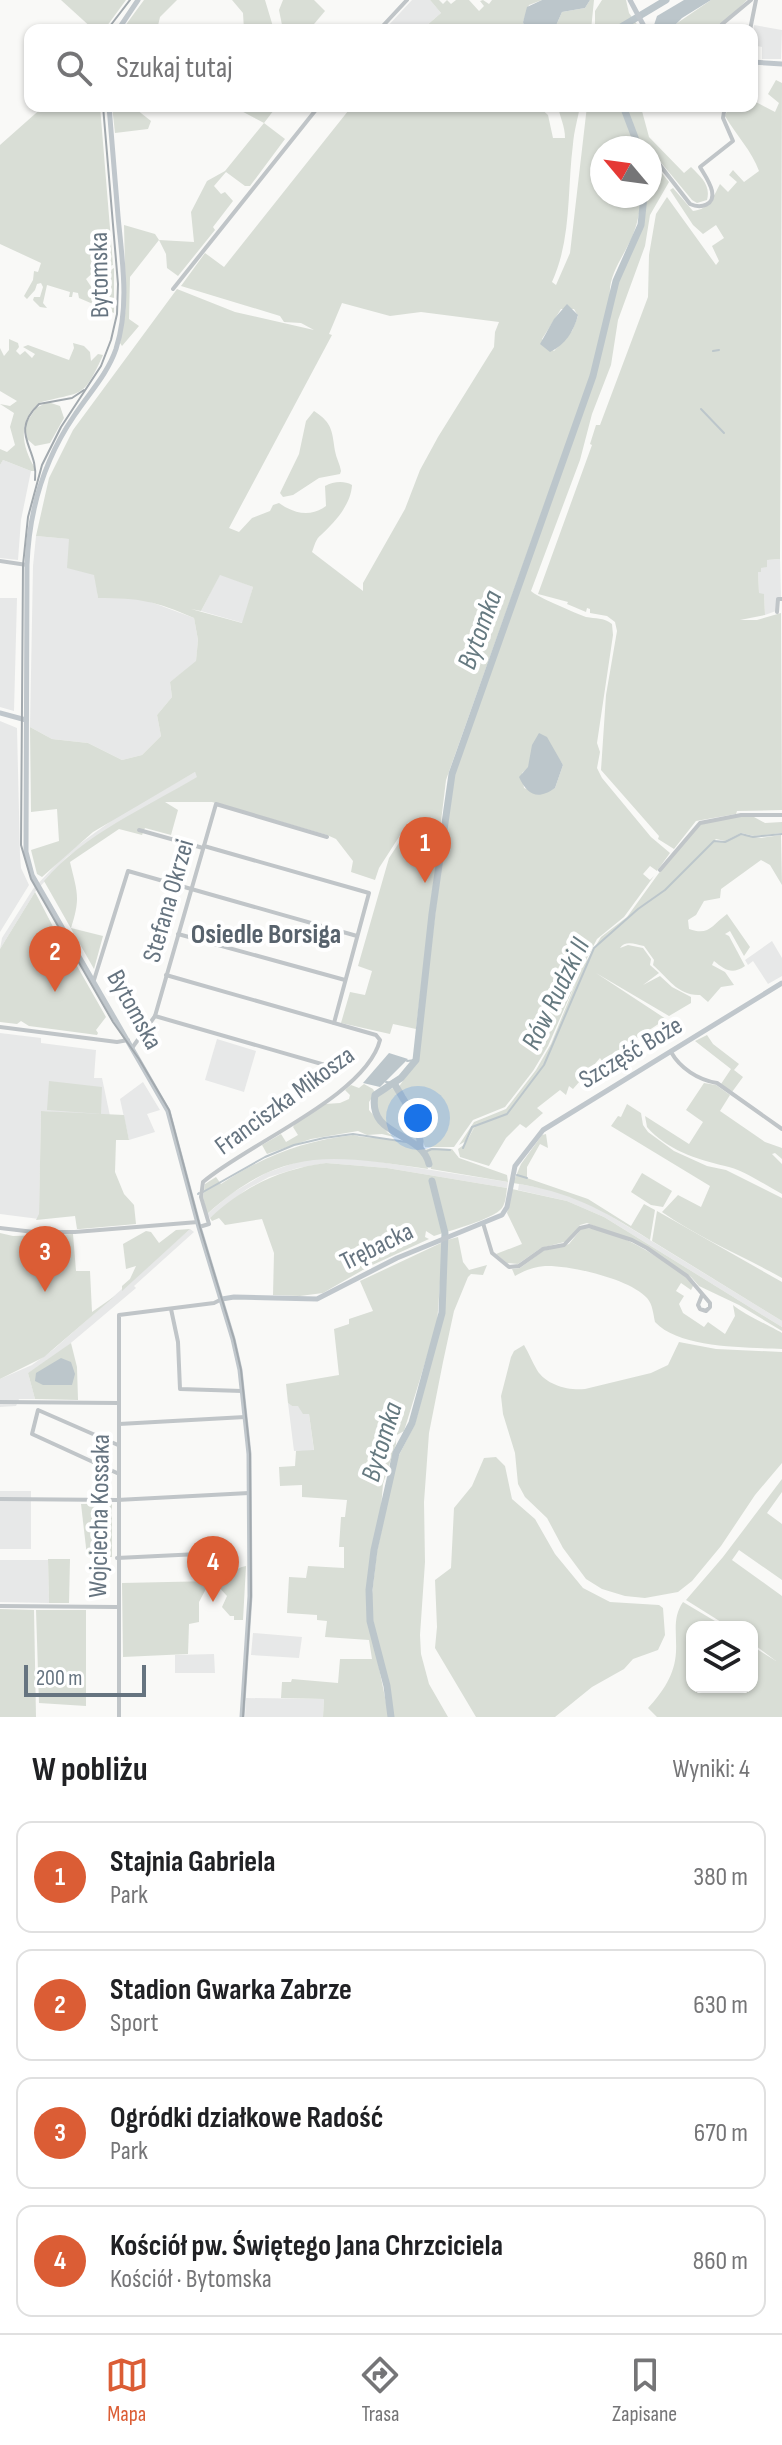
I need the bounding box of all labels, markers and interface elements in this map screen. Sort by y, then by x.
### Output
search box [24,24,758,112]
icon: search [52,46,96,90]
text: Szukaj tutaj [116,50,233,86]
north arrow [590,136,662,208]
street label: Bytomska [84,232,116,318]
water label: Bytomka [451,586,510,674]
pin: 1 [399,817,451,883]
street label: Stefana Okrzei [137,836,201,966]
district label: Osiedle Borsiga [191,918,341,951]
pin: 2 [29,926,81,992]
water label: Rów Rudzki II [515,932,597,1055]
street label: Bytomska [100,965,168,1055]
street label: Szczęść Boże [574,1010,688,1096]
street label: Franciszka Mikosza [209,1040,361,1162]
your location [398,1098,438,1138]
street label: Trębacka [335,1216,419,1278]
pin: 3 [19,1226,71,1292]
water label: Bytomka [354,1398,410,1486]
street label: Wojciecha Kossaka [83,1434,117,1598]
pin: 4 [187,1536,239,1602]
map controls [686,1621,758,1693]
button: layers [686,1621,758,1693]
scale bar [24,1661,146,1697]
text: 200 m [36,1665,82,1692]
text: W pobliżu [32,1749,148,1790]
text: Wyniki: 4 [673,1754,750,1785]
text: Stajnia Gabriela [110,1844,276,1880]
text: 1 [55,1862,65,1893]
text: 380 m [693,1862,748,1893]
text: Park [110,1880,148,1911]
text: Stadion Gwarka Zabrze [110,1972,352,2008]
text: 2 [54,1990,66,2021]
text: 630 m [693,1990,748,2021]
text: Sport [110,2008,158,2039]
text: Ogródki działkowe Radość [110,2100,383,2136]
text: 3 [54,2118,66,2149]
text: 670 m [694,2118,748,2149]
text: Park [110,2136,148,2167]
text: Kościół pw. Świętego Jana Chrzciciela [110,2228,503,2264]
text: 4 [54,2246,66,2277]
text: 860 m [693,2246,748,2277]
text: Kościół · Bytomska [110,2264,272,2295]
tab: Mapa [105,2353,149,2428]
tab: Trasa [358,2353,402,2428]
tab: Zapisane [612,2353,677,2428]

